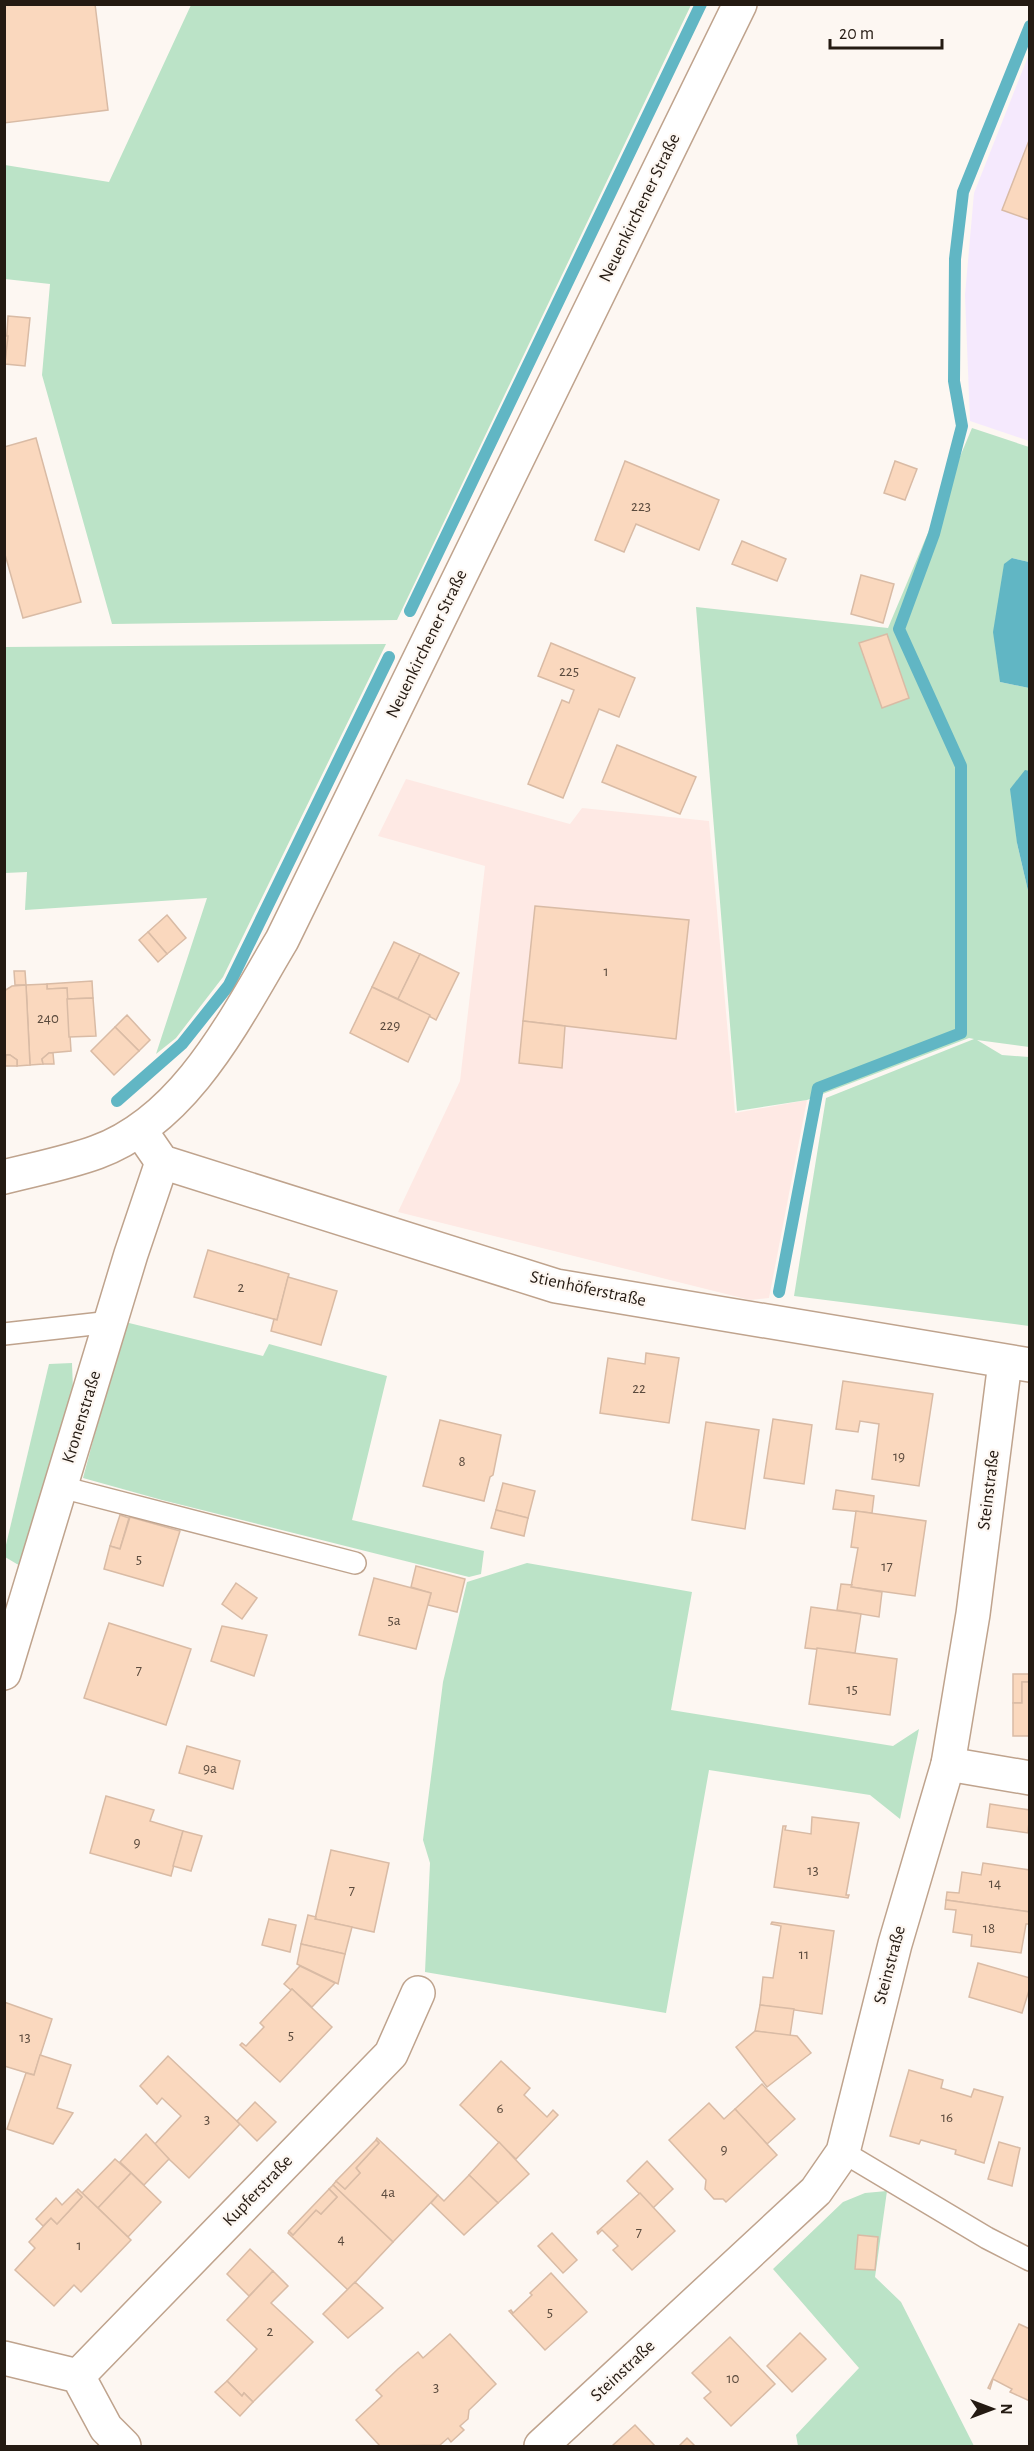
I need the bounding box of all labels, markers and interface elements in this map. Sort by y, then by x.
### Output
scale bar [830,12,942,50]
text: 20 m [839,25,874,43]
street label: Neuenkirchener Straße [596,131,684,285]
house number: 223 [631,499,651,514]
street label: Neuenkirchener Straße [383,567,471,721]
house number: 225 [559,664,579,679]
house number: 1 [603,964,609,979]
house number: 240 [37,1011,59,1026]
house number: 229 [380,1018,400,1033]
street label: Stienhöferstraße [528,1268,648,1310]
house number: 2 [238,1280,245,1295]
street label: Kronenstraße [59,1369,105,1465]
house number: 22 [632,1381,646,1396]
house number: 19 [893,1449,905,1464]
street label: Steinstraße [975,1449,1003,1531]
house number: 8 [458,1454,466,1469]
house number: 5 [136,1552,142,1567]
house number: 17 [881,1559,893,1574]
house number: 5a [387,1613,401,1628]
house number: 7 [136,1663,142,1678]
house number: 15 [846,1682,858,1697]
house number: 9a [203,1761,217,1776]
house number: 9 [133,1835,141,1850]
house number: 13 [807,1863,819,1878]
house number: 14 [989,1876,1001,1891]
house number: 7 [349,1883,355,1898]
house number: 18 [983,1921,995,1936]
street label: Steinstraße [871,1924,909,2006]
house number: 11 [799,1947,809,1962]
house number: 5 [288,2028,294,2043]
house number: 13 [19,2030,31,2045]
house number: 6 [496,2101,504,2116]
house number: 16 [941,2110,953,2125]
house number: 3 [204,2112,210,2127]
house number: 9 [720,2142,728,2157]
street label: Kupferstraße [220,2152,296,2230]
house number: 4a [381,2185,395,2200]
house number: 7 [636,2225,642,2240]
house number: 4 [337,2232,345,2247]
house number: 1 [76,2238,82,2253]
house number: 5 [547,2305,553,2320]
house number: 2 [267,2324,274,2339]
street label: Steinstraße [587,2337,659,2405]
house number: 10 [726,2371,740,2386]
north arrow [962,2379,1022,2439]
house number: 3 [433,2380,439,2395]
text: N [998,2403,1014,2415]

